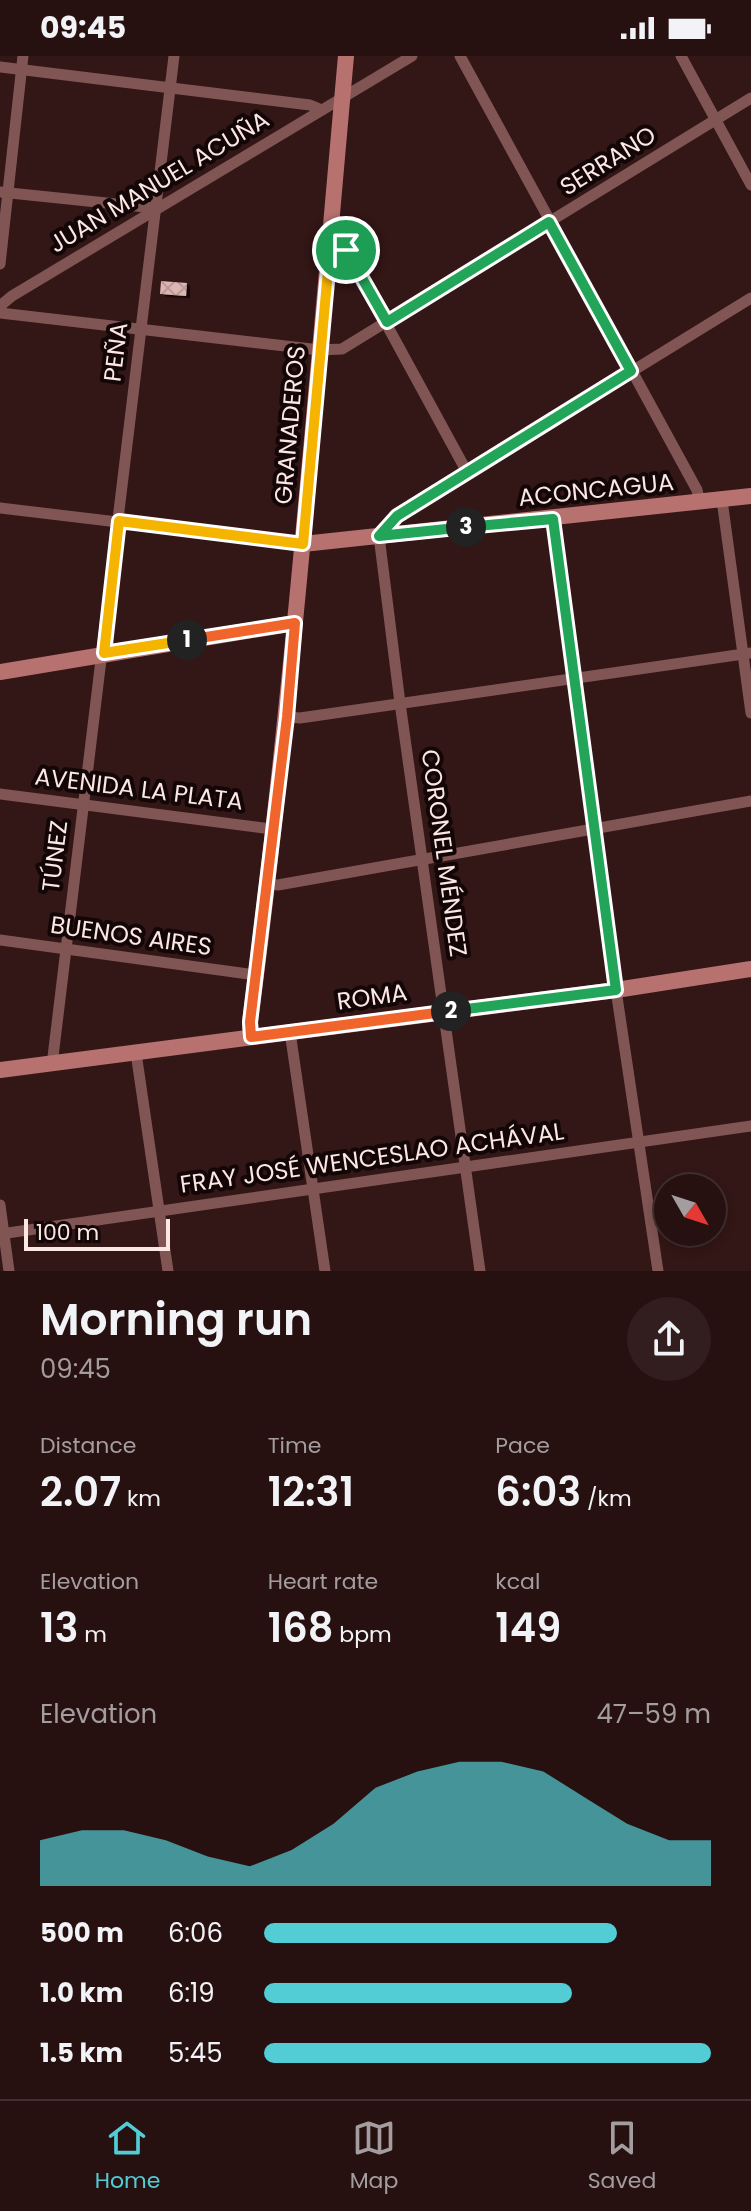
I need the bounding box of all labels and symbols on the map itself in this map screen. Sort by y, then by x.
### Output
street label: JUAN MANUEL ACUÑA [43,103,275,260]
street label: SERRANO [553,118,662,203]
pin [312,216,380,284]
street label: PEÑA [96,321,135,383]
street label: GRANADEROS [266,344,313,506]
street label: ACONCAGUA [517,465,675,514]
pin: 3 [446,507,486,547]
pin: 1 [167,620,207,660]
street label: CORONEL MÉNDEZ [414,747,475,959]
street label: AVENIDA LA PLATA [33,759,245,818]
street label: TÚNEZ [34,819,75,893]
street label: BUENOS AIRES [48,908,214,963]
street label: ROMA [335,975,409,1018]
pin: 2 [431,991,471,1031]
street label: FRAY JOSÉ WENCESLAO ACHÁVAL [178,1114,566,1201]
north arrow [654,1174,726,1246]
scale bar [24,1215,170,1251]

